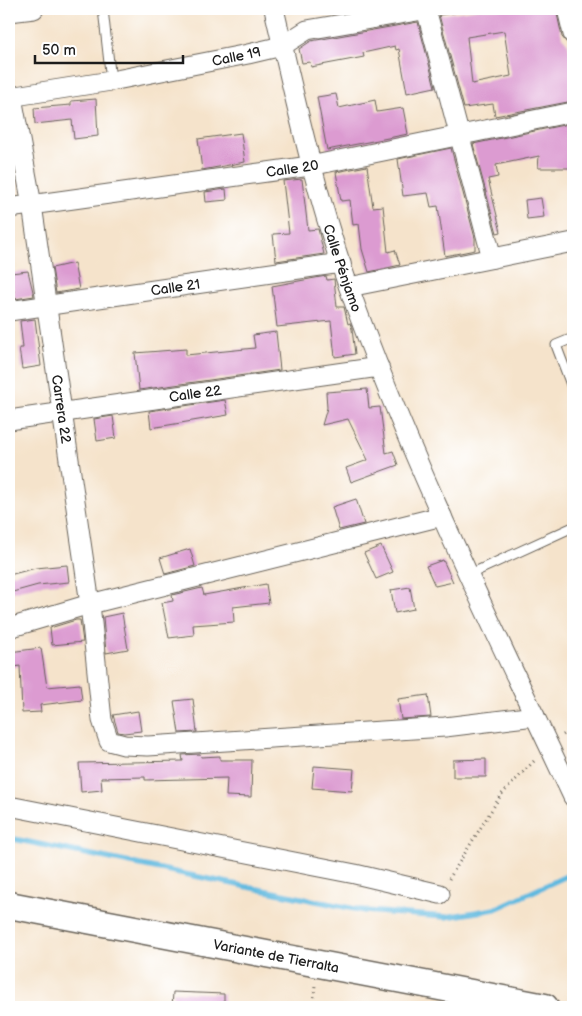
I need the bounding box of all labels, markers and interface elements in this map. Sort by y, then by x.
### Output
scale bar [35,32,182,64]
text: 50 m [42,41,76,60]
street label: Calle 19 [210,43,263,70]
street label: Calle 20 [265,156,320,181]
street label: Calle Pénjamo [320,222,365,314]
street label: Calle 21 [150,275,201,299]
street label: Carrera 22 [48,374,75,445]
street label: Calle 22 [168,382,223,406]
street label: Variante de Tierralta [212,936,340,977]

